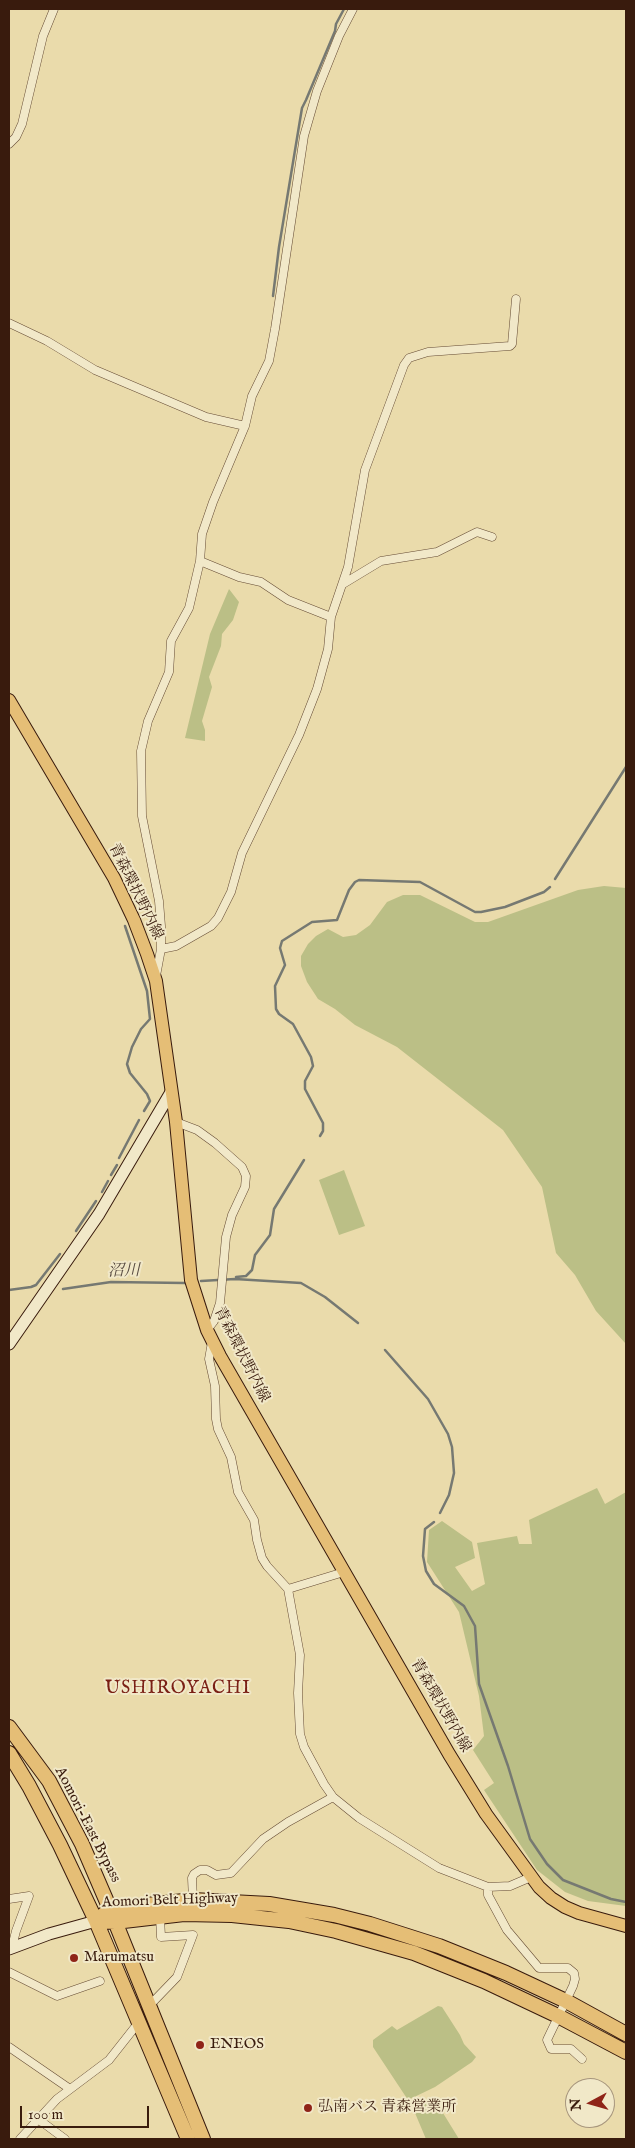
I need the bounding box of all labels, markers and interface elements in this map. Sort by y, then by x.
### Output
street label: 青森環状野内線 [104,841,166,943]
water label: 沼川 [108,1262,140,1282]
street label: 青森環状野内線 [209,1304,273,1406]
street label: 青森環状野内線 [406,1656,474,1756]
district label: USHIROYACHI [104,1678,252,1700]
street label: Aomori-East Bypass [50,1764,124,1886]
street label: Aomori Belt Highway [102,1890,238,1912]
place label: Marumatsu [84,1949,154,1967]
marker: Marumatsu [68,1952,80,1964]
place label: ENEOS [210,2036,264,2054]
marker: ENEOS [194,2039,206,2051]
north arrow [565,2078,615,2128]
scale bar [22,2096,151,2128]
text: N [566,2097,586,2111]
place label: 弘南バス 青森営業所 [318,2099,456,2117]
marker: 弘南バス 青森営業所 [302,2102,314,2114]
text: 100 m [28,2105,63,2124]

